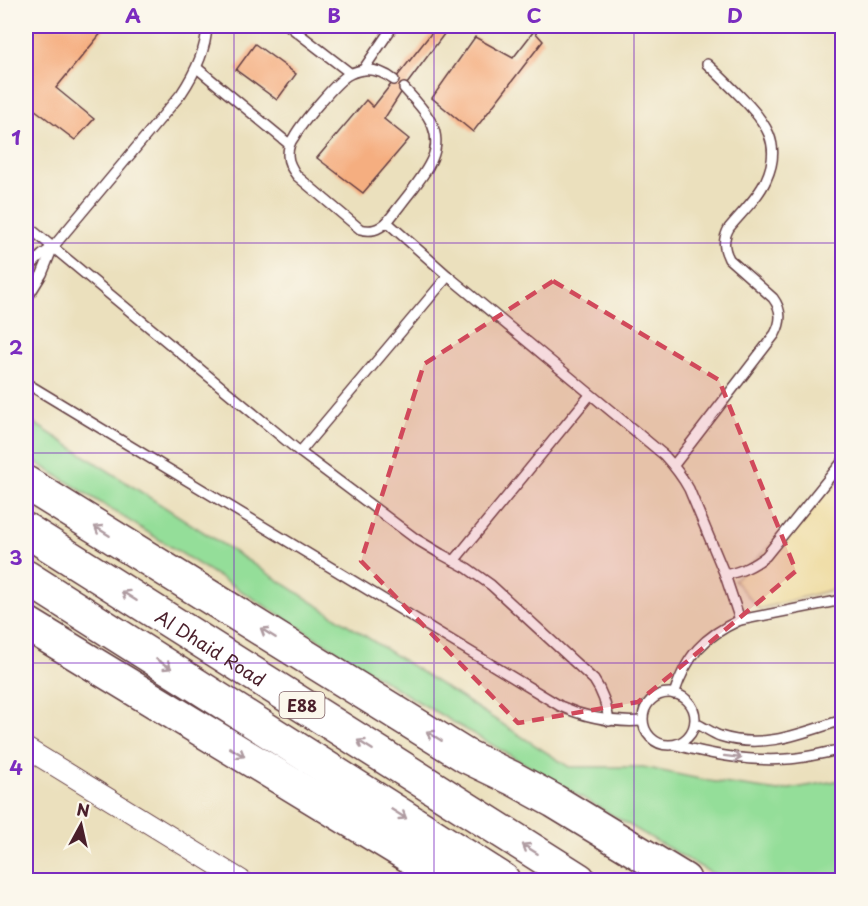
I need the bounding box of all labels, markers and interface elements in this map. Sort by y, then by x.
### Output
text: A [125,0,141,30]
text: B [327,0,341,30]
text: C [526,0,542,30]
text: D [727,0,743,30]
text: 1 [11,122,21,152]
text: 2 [9,332,23,362]
one-way arrow [94,524,111,536]
text: 3 [9,542,23,572]
one-way arrow [121,589,138,601]
street label: Al Dhaid Road [151,602,271,692]
one-way arrow [260,627,277,639]
one-way arrow [155,658,172,671]
road number: E88 [280,692,324,718]
one-way arrow [426,730,443,742]
one-way arrow [357,739,374,751]
one-way arrow [228,746,245,758]
text: 4 [9,752,23,782]
one-way arrow [723,752,742,763]
north arrow [51,795,111,855]
text: N [75,796,91,822]
one-way arrow [390,809,407,821]
one-way arrow [522,843,539,855]

